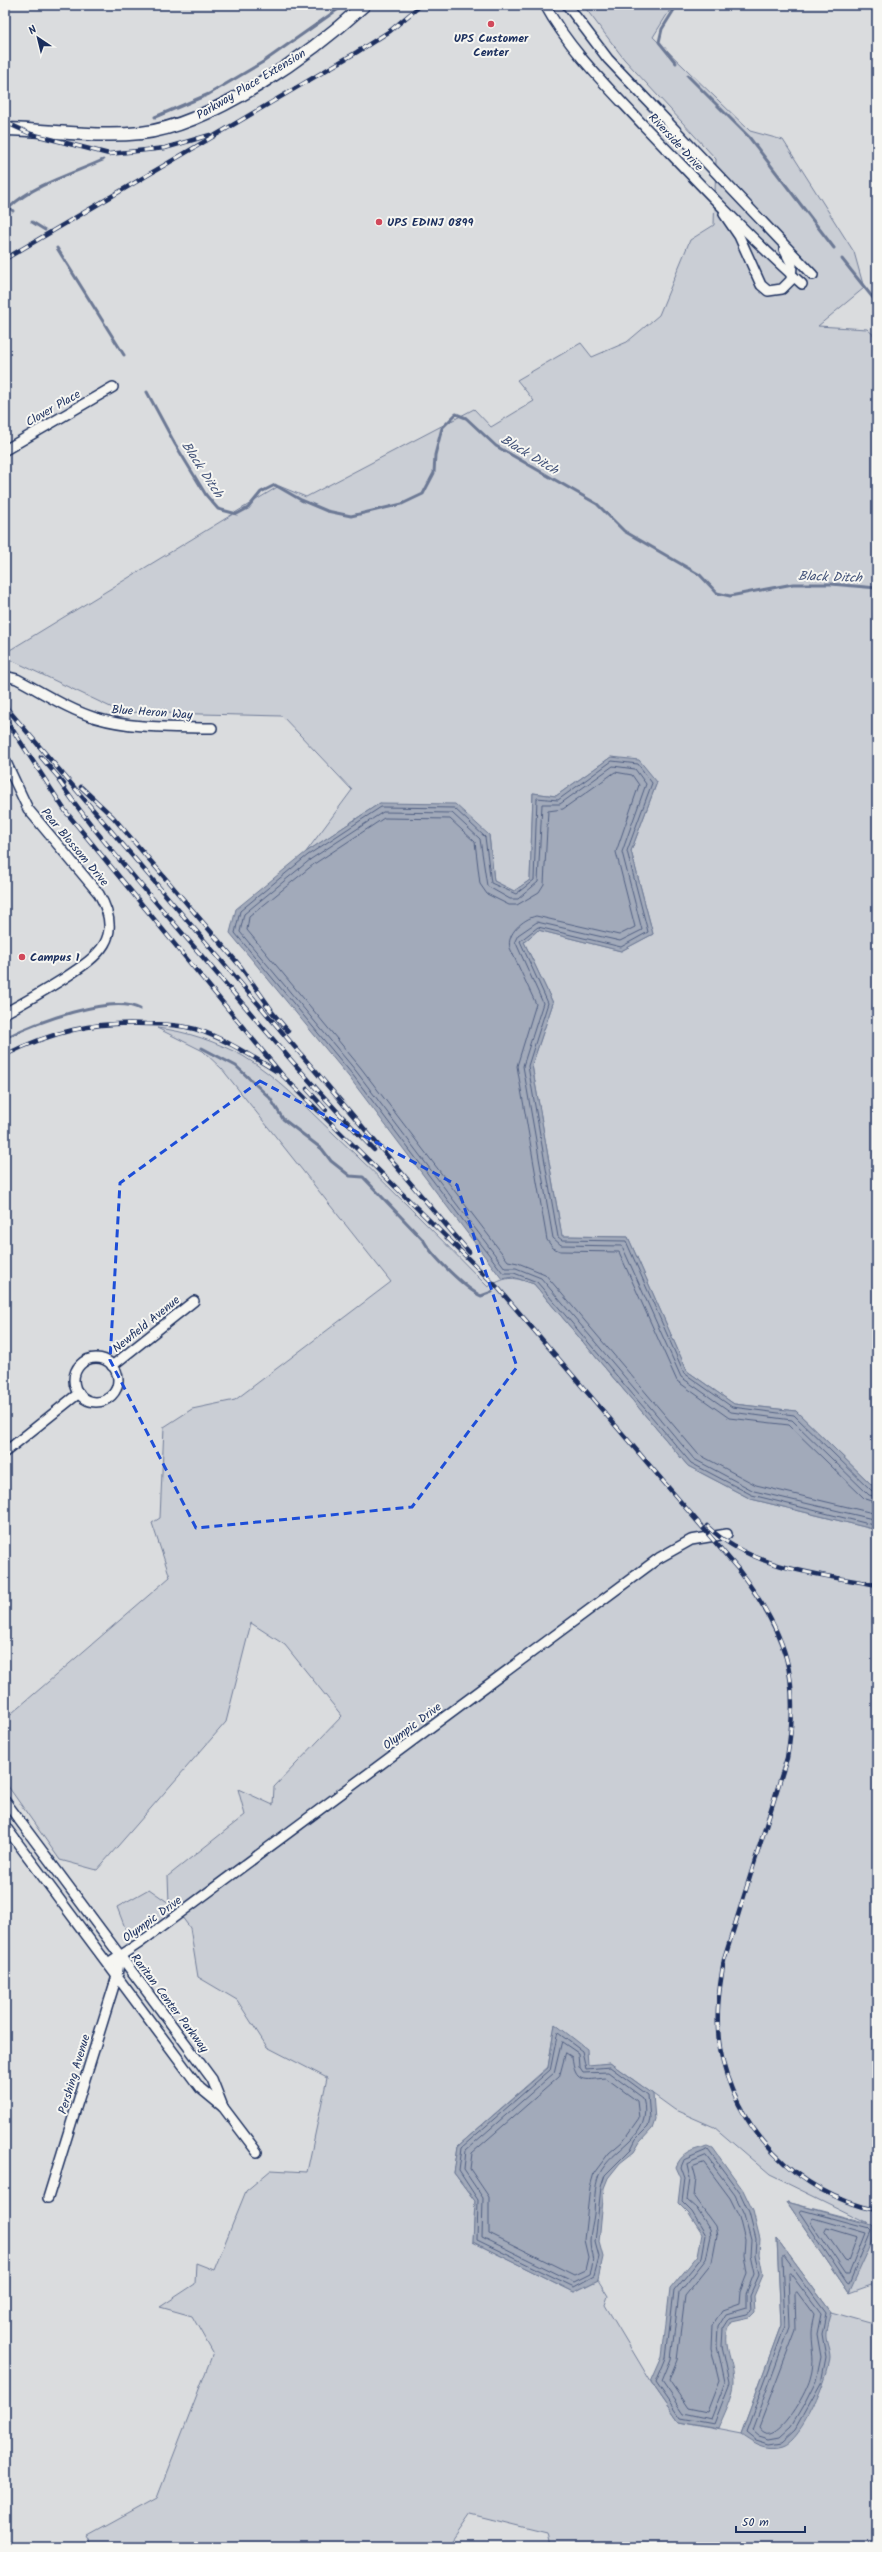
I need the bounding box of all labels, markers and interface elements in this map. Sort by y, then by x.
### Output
north arrow [18,18,58,58]
marker: UPS Customer Center [486,19,496,29]
text: N [25,21,41,40]
place label: UPS Customer Center [454,29,529,62]
street label: Parkway Place Extension [193,44,310,125]
street label: Riverside Drive [644,109,708,176]
place label: UPS EDINJ 0899 [387,213,474,232]
marker: UPS EDINJ 0899 [374,217,384,227]
street label: Clover Place [22,385,85,432]
water label: Black Ditch [496,430,563,481]
water label: Black Ditch [176,437,229,503]
water label: Black Ditch [798,566,863,589]
street label: Blue Heron Way [111,700,194,725]
street label: Pear Blossom Drive [36,804,114,891]
place label: Campus 1 [30,948,80,967]
marker: Campus 1 [17,952,27,962]
street label: Newfield Avenue [108,1291,185,1358]
street label: Olympic Drive [379,1698,446,1755]
street label: Olympic Drive [119,1891,186,1947]
street label: Raritan Center Parkway [126,1950,213,2057]
street label: Pershing Avenue [53,2031,96,2116]
scale bar [736,2508,805,2534]
text: 50 m [742,2513,769,2532]

